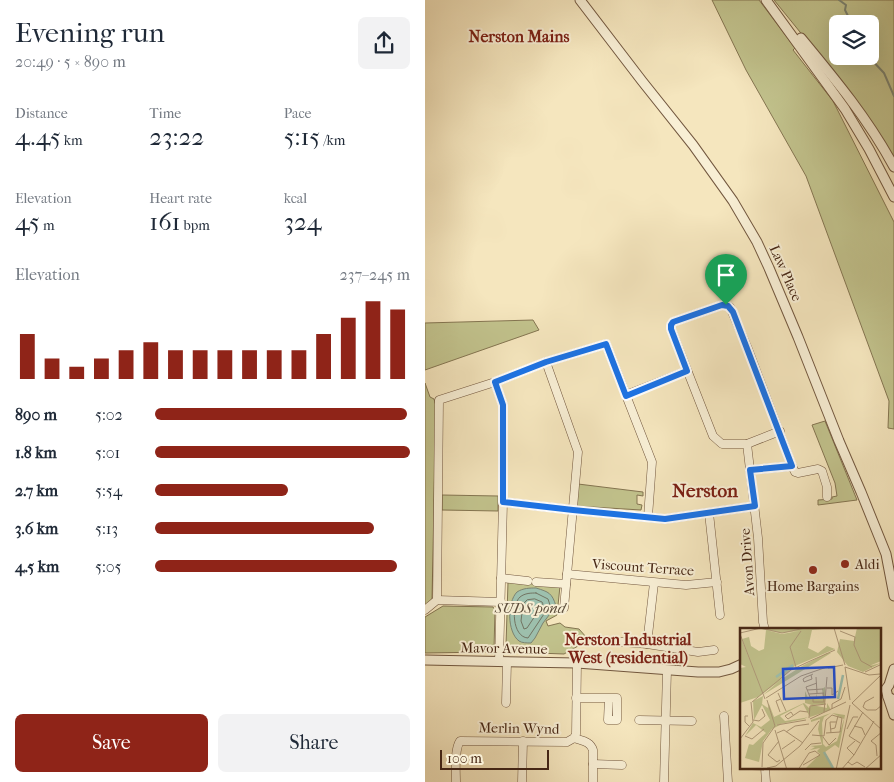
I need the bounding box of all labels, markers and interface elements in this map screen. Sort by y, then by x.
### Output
map controls [829,15,879,65]
button: layers [829,15,879,65]
text: Evening run [15,16,165,49]
button: share [358,17,410,69]
district label: Nerston Mains [469,27,570,46]
text: 20:49 · 5 × 890 m [15,52,126,71]
text: Distance [15,105,68,122]
text: Time [149,105,181,122]
text: Pace [284,105,312,122]
text: 4.45 [15,122,61,151]
text: 23:22 [149,122,204,151]
text: 5:15 [284,122,320,151]
text: km [61,132,83,149]
text: /km [320,132,345,149]
text: Elevation [15,190,72,207]
text: Heart rate [149,190,212,207]
text: kcal [284,190,307,207]
text: 45 [15,207,40,236]
text: 161 [149,207,180,236]
text: 324 [284,207,322,236]
text: m [40,217,55,234]
text: bpm [180,217,210,234]
street label: Law Place [766,242,806,304]
pin [705,254,747,305]
icon: arrive [712,261,740,289]
text: Elevation [15,265,80,284]
text: 237–245 m [340,265,410,284]
text: 890 m [15,405,57,424]
text: 5:02 [95,405,123,424]
text: 1.8 km [15,443,57,462]
text: 5:01 [95,443,120,462]
district label: Nerston [672,480,739,502]
text: 2.7 km [15,481,58,500]
text: 5:54 [95,481,122,500]
text: 3.6 km [15,519,58,538]
text: 5:13 [95,519,118,538]
street label: Avon Drive [737,527,758,597]
street label: Viscount Terrace [590,555,695,580]
place label: Aldi [854,556,880,573]
text: 4.5 km [15,557,59,576]
text: 5:05 [95,557,122,576]
marker: Aldi [839,558,851,570]
marker: Home Bargains [807,564,819,576]
place label: Home Bargains [767,578,859,595]
water label: SUDS pond [494,599,568,617]
inset map [740,628,882,770]
district label: Nerston Industrial West (residential) [564,630,692,668]
street label: Mavor Avenue [460,639,548,658]
button: Save [15,714,208,772]
button: Share [218,714,410,772]
street label: Merlin Wynd [478,719,560,738]
scale bar [440,747,549,770]
text: 100 m [447,750,482,767]

